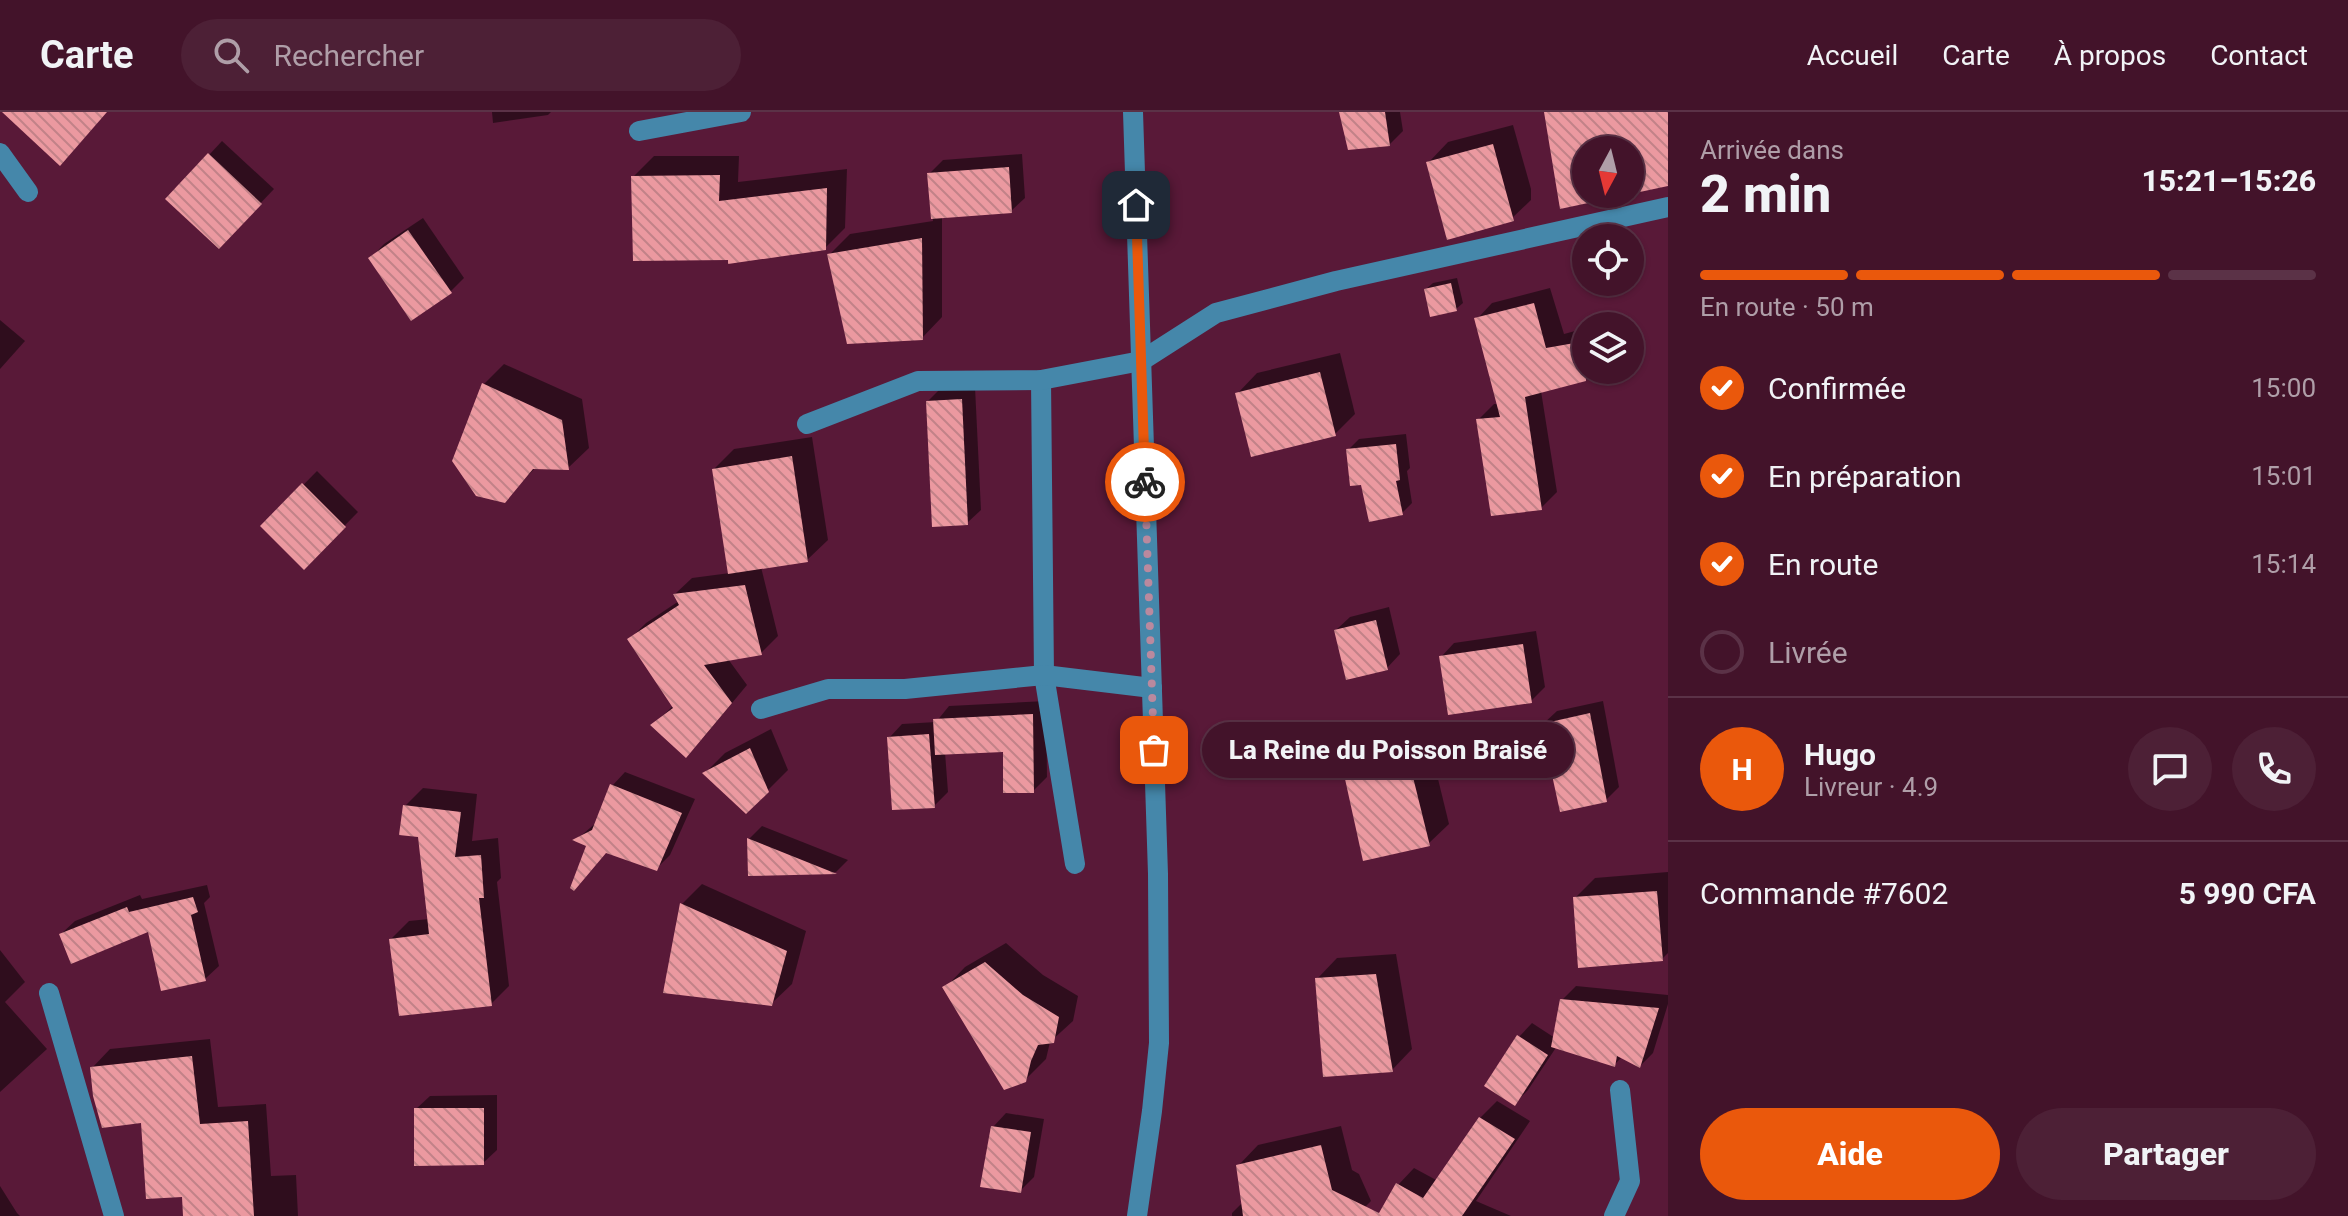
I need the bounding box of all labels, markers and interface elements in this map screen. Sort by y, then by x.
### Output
search box [181,19,741,91]
text: Carte [40,33,133,77]
icon: search [209,33,253,77]
text: Rechercher [273,38,424,73]
text: Accueil [1807,39,1898,72]
text: Carte [1942,39,2010,72]
text: À propos [2054,39,2166,72]
text: Contact [2210,39,2308,72]
text: Arrivée dans [1700,135,1844,165]
north arrow [1572,136,1644,208]
map controls [1572,136,1644,384]
text: 15:21–15:26 [2141,163,2316,198]
text: 2 min [1700,164,1831,225]
pin [1102,171,1170,239]
icon: home [1114,183,1158,227]
button: locate [1572,224,1644,296]
text: En route · 50 m [1700,292,1874,322]
button: layers [1572,312,1644,384]
icon: check [1700,366,1744,410]
text: Confirmée [1768,371,1906,406]
text: 15:00 [2251,373,2316,403]
courier [1105,442,1185,522]
icon: check [1700,454,1744,498]
text: En préparation [1768,459,1962,494]
icon: bike [1123,460,1167,504]
text: 15:01 [2251,461,2316,491]
icon: check [1700,542,1744,586]
text: En route [1768,547,1878,582]
text: 15:14 [2251,549,2316,579]
text: Livrée [1768,635,1848,670]
pin [1120,716,1188,784]
callout: La Reine du Poisson Braisé [1202,722,1574,778]
button: chat [2128,727,2212,811]
button: phone [2232,727,2316,811]
icon: bag [1132,728,1176,772]
text: La Reine du Poisson Braisé [1229,735,1547,765]
text: Hugo [1804,737,1876,772]
text: H [1731,752,1753,787]
text: Livreur · 4.9 [1804,772,1938,802]
text: Commande #7602 [1700,876,1948,911]
text: 5 990 CFA [2179,876,2316,911]
button: Aide [1700,1108,2000,1200]
button: Partager [2016,1108,2316,1200]

